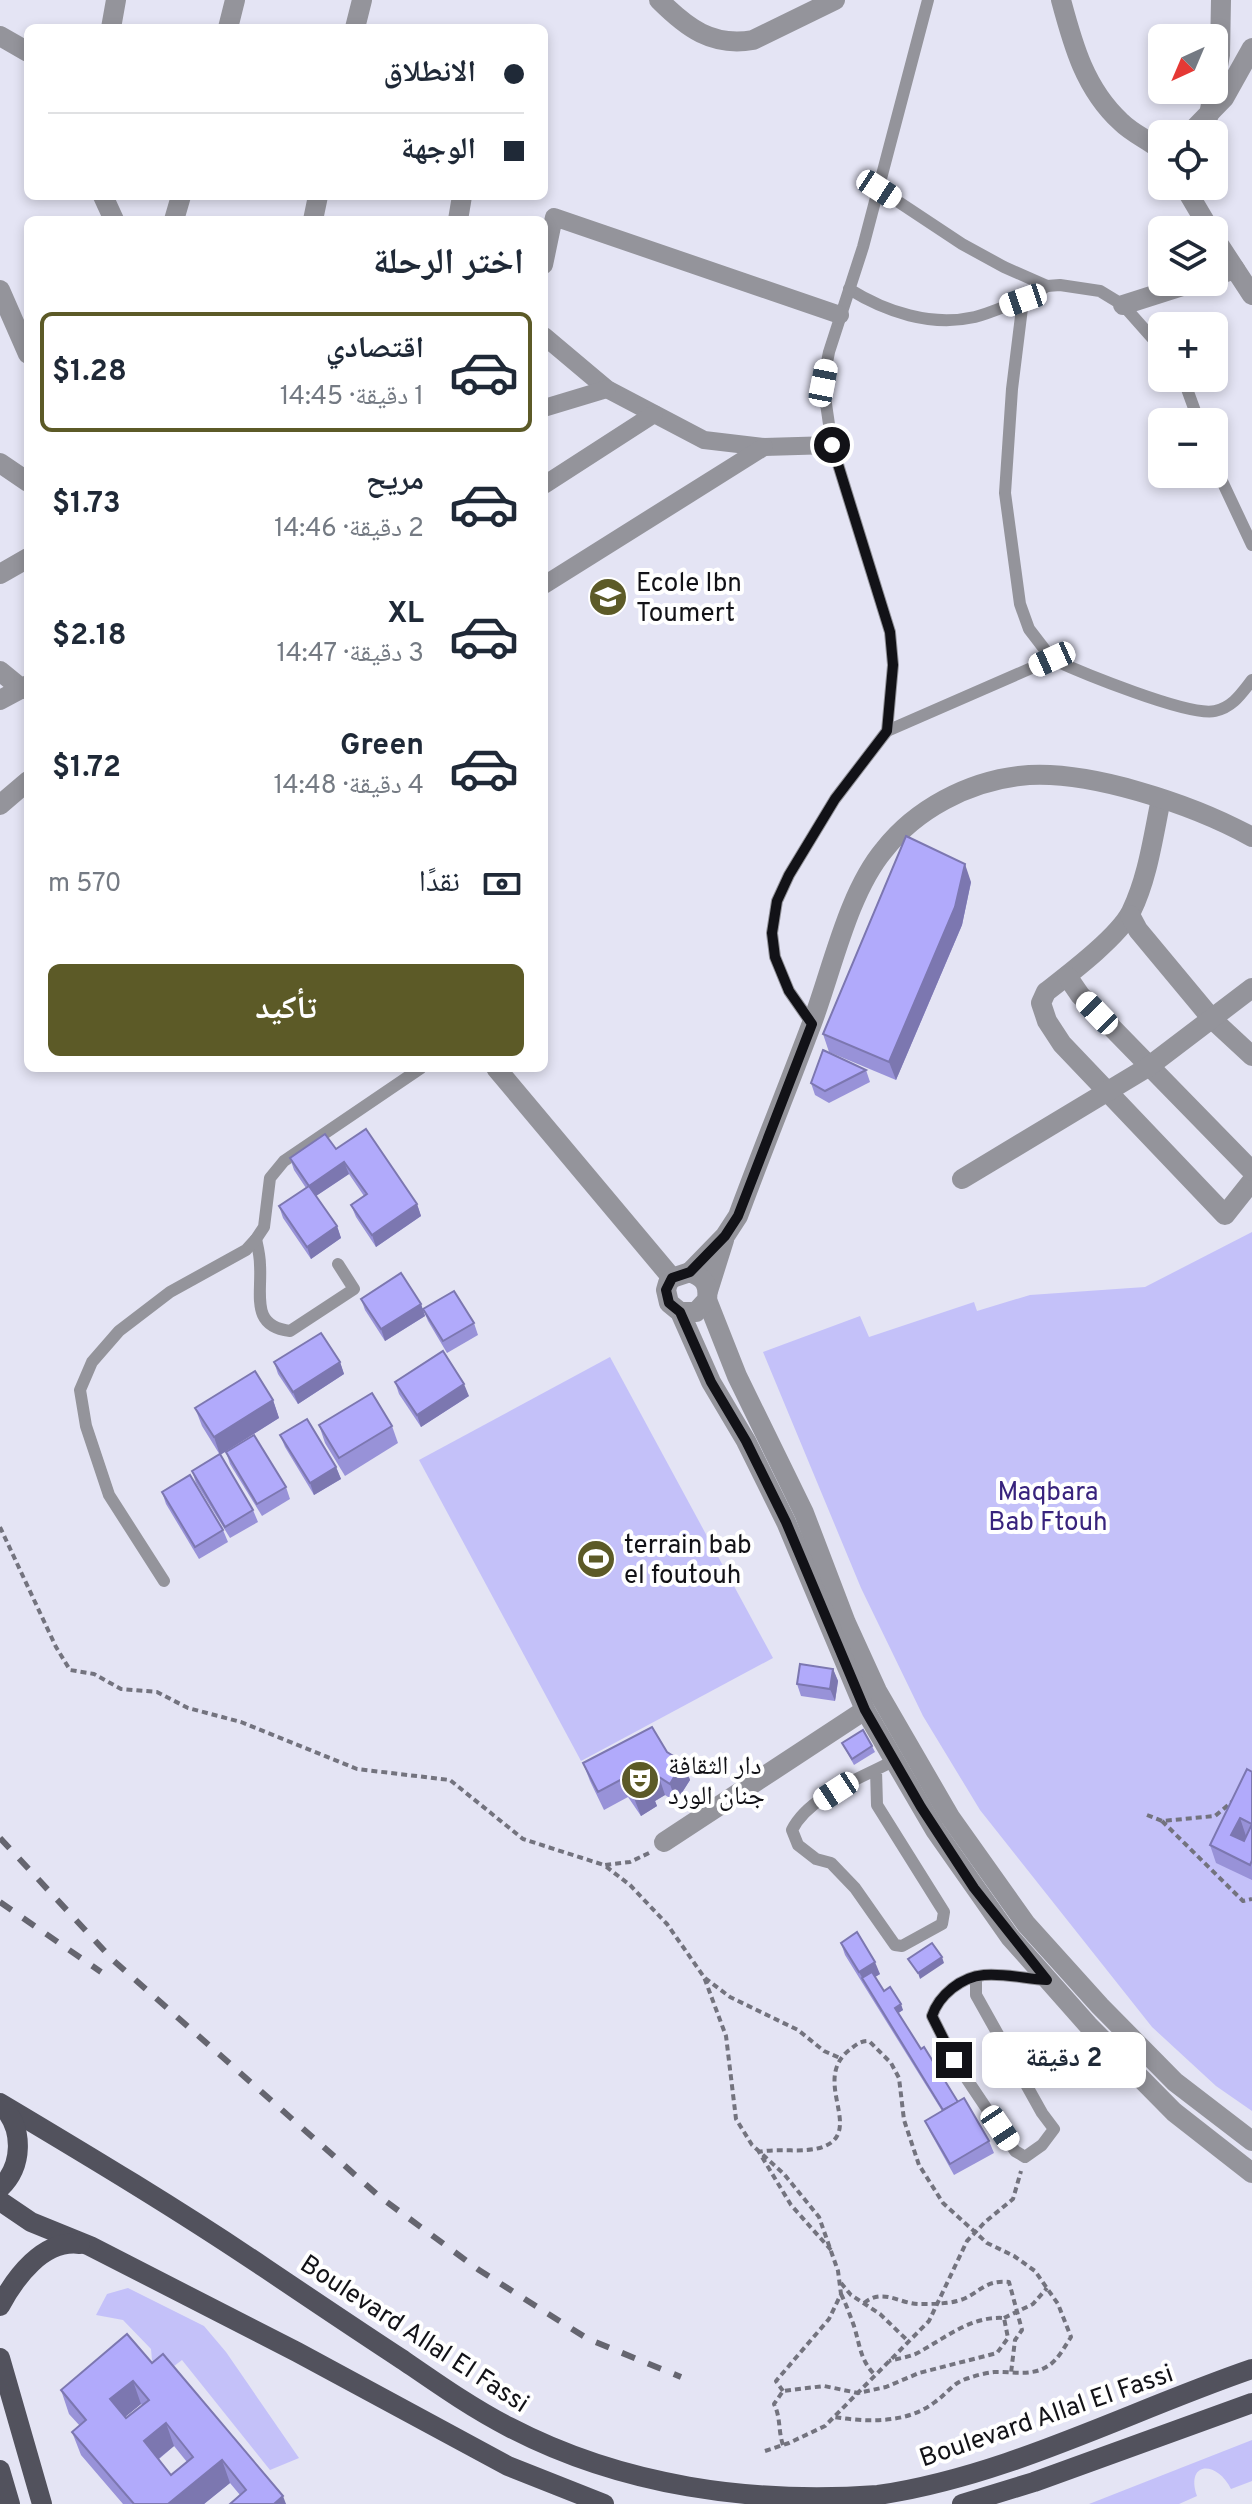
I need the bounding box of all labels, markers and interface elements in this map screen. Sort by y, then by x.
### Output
north arrow [1148,24,1228,104]
map controls [1148,24,1228,488]
text: الانطلاق [383,55,476,92]
button: locate [1148,120,1228,200]
text: الوجهة [401,132,476,169]
car [852,166,906,212]
button: layers [1148,216,1228,296]
text: اختر الرحلة [373,241,524,287]
car [996,281,1050,319]
button: + [1148,312,1228,392]
text: اقتصادي [326,331,424,368]
icon: car [448,336,520,408]
text: $1.28 [52,354,127,391]
car [807,357,839,409]
text: 1 دقيقة · 14:45 [280,381,424,414]
button: − [1148,408,1228,488]
route start [814,427,850,463]
text: مريح [366,463,424,500]
icon: car [448,468,520,540]
text: $1.73 [52,486,121,523]
text: 2 دقيقة · 14:46 [274,513,424,546]
place label: Ecole Ibn Toumert [636,568,742,631]
school or university icon: Ecole Ibn Toumert [587,576,629,618]
text: XL [387,596,424,633]
icon: car [448,600,520,672]
text: $2.18 [52,618,127,655]
text: 3 دقيقة · 14:47 [277,638,424,671]
car [1025,638,1079,680]
text: Green [340,728,424,765]
icon: car [448,732,520,804]
text: $1.72 [52,750,121,787]
text: 4 دقيقة · 14:48 [273,770,424,803]
icon: cash [480,862,524,906]
text: نقدًا [419,865,460,902]
text: 570 m [48,868,122,901]
button: تأكيد [48,964,524,1056]
car [1072,987,1122,1039]
park label: Maqbara Bab Ftouh [988,1477,1108,1540]
place label: terrain bab el foutouh [624,1530,752,1593]
sports icon: terrain bab el foutouh [575,1538,617,1580]
place label: دار الثقافة جنان الورد [668,1751,765,1814]
theatre icon: دار الثقافة جنان الورد [619,1759,661,1801]
car [809,1768,863,1814]
callout: 2 دقيقة [982,2032,1146,2088]
route end [936,2042,972,2078]
text: 2 دقيقة [1025,2043,1103,2076]
car [977,2101,1023,2155]
street label: Boulevard Allal El Fassi [293,2249,534,2421]
street label: Boulevard Allal El Fassi [916,2358,1178,2476]

